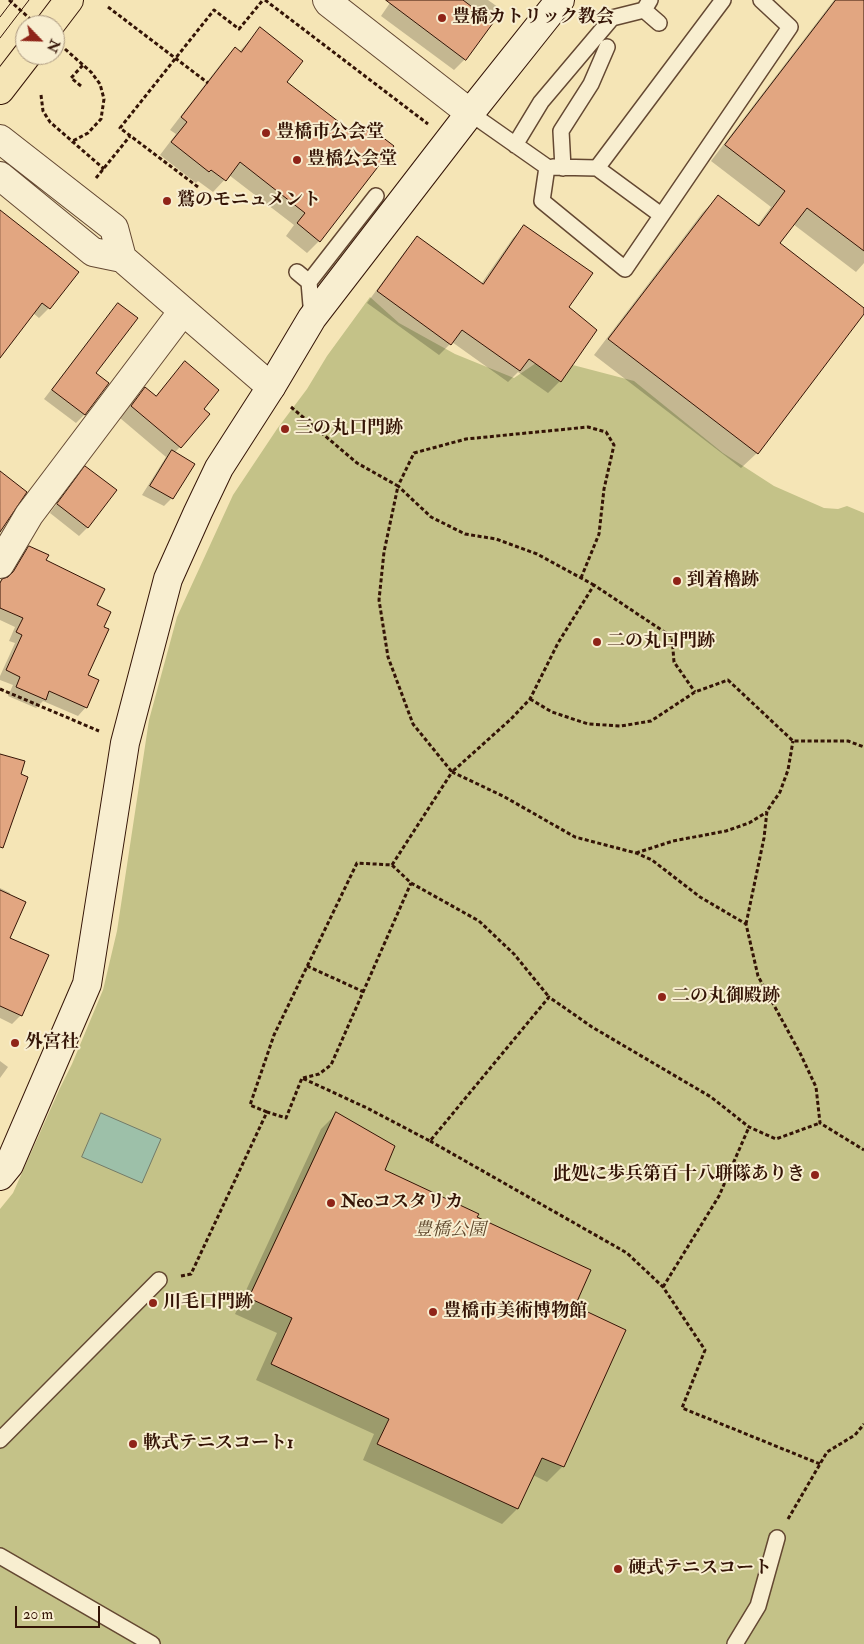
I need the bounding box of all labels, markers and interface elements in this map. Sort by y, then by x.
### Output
place label: 豊橋カトリック教会 [452,7,614,29]
marker: 豊橋カトリック教会 [436,12,448,24]
north arrow [15,15,65,65]
text: N [43,37,64,55]
place label: 豊橋市公会堂 [276,122,384,144]
marker: 豊橋市公会堂 [260,127,272,139]
place label: 豊橋公会堂 [307,149,397,171]
marker: 豊橋公会堂 [291,154,303,166]
place label: 鷲のモニュメント [177,190,321,212]
marker: 鷲のモニュメント [161,195,173,207]
place label: 三の丸口門跡 [295,418,403,440]
marker: 三の丸口門跡 [279,423,291,435]
place label: 到着櫓跡 [687,570,759,592]
marker: 到着櫓跡 [671,575,683,587]
place label: 二の丸口門跡 [607,631,715,653]
marker: 二の丸口門跡 [591,636,603,648]
place label: 二の丸御殿跡 [672,986,780,1008]
marker: 二の丸御殿跡 [656,991,668,1003]
place label: 外宮社 [25,1032,79,1054]
marker: 外宮社 [9,1037,21,1049]
place label: 此処に歩兵第百十八聠隊ありき [553,1164,805,1186]
marker: 此処に歩兵第百十八聠隊ありき [809,1169,821,1181]
place label: Neoコスタリカ [341,1192,463,1214]
marker: Neoコスタリカ [325,1197,337,1209]
park label: 豊橋公園 [414,1220,486,1242]
place label: 川毛口門跡 [163,1292,253,1314]
marker: 川毛口門跡 [147,1297,159,1309]
place label: 豊橋市美術博物館 [443,1301,587,1323]
marker: 豊橋市美術博物館 [427,1306,439,1318]
place label: 軟式テニスコート1 [143,1433,293,1455]
marker: 軟式テニスコート1 [127,1438,139,1450]
place label: 硬式テニスコート [628,1558,772,1580]
marker: 硬式テニスコート [612,1563,624,1575]
scale bar [18,1596,102,1628]
text: 20 m [23,1605,53,1624]

